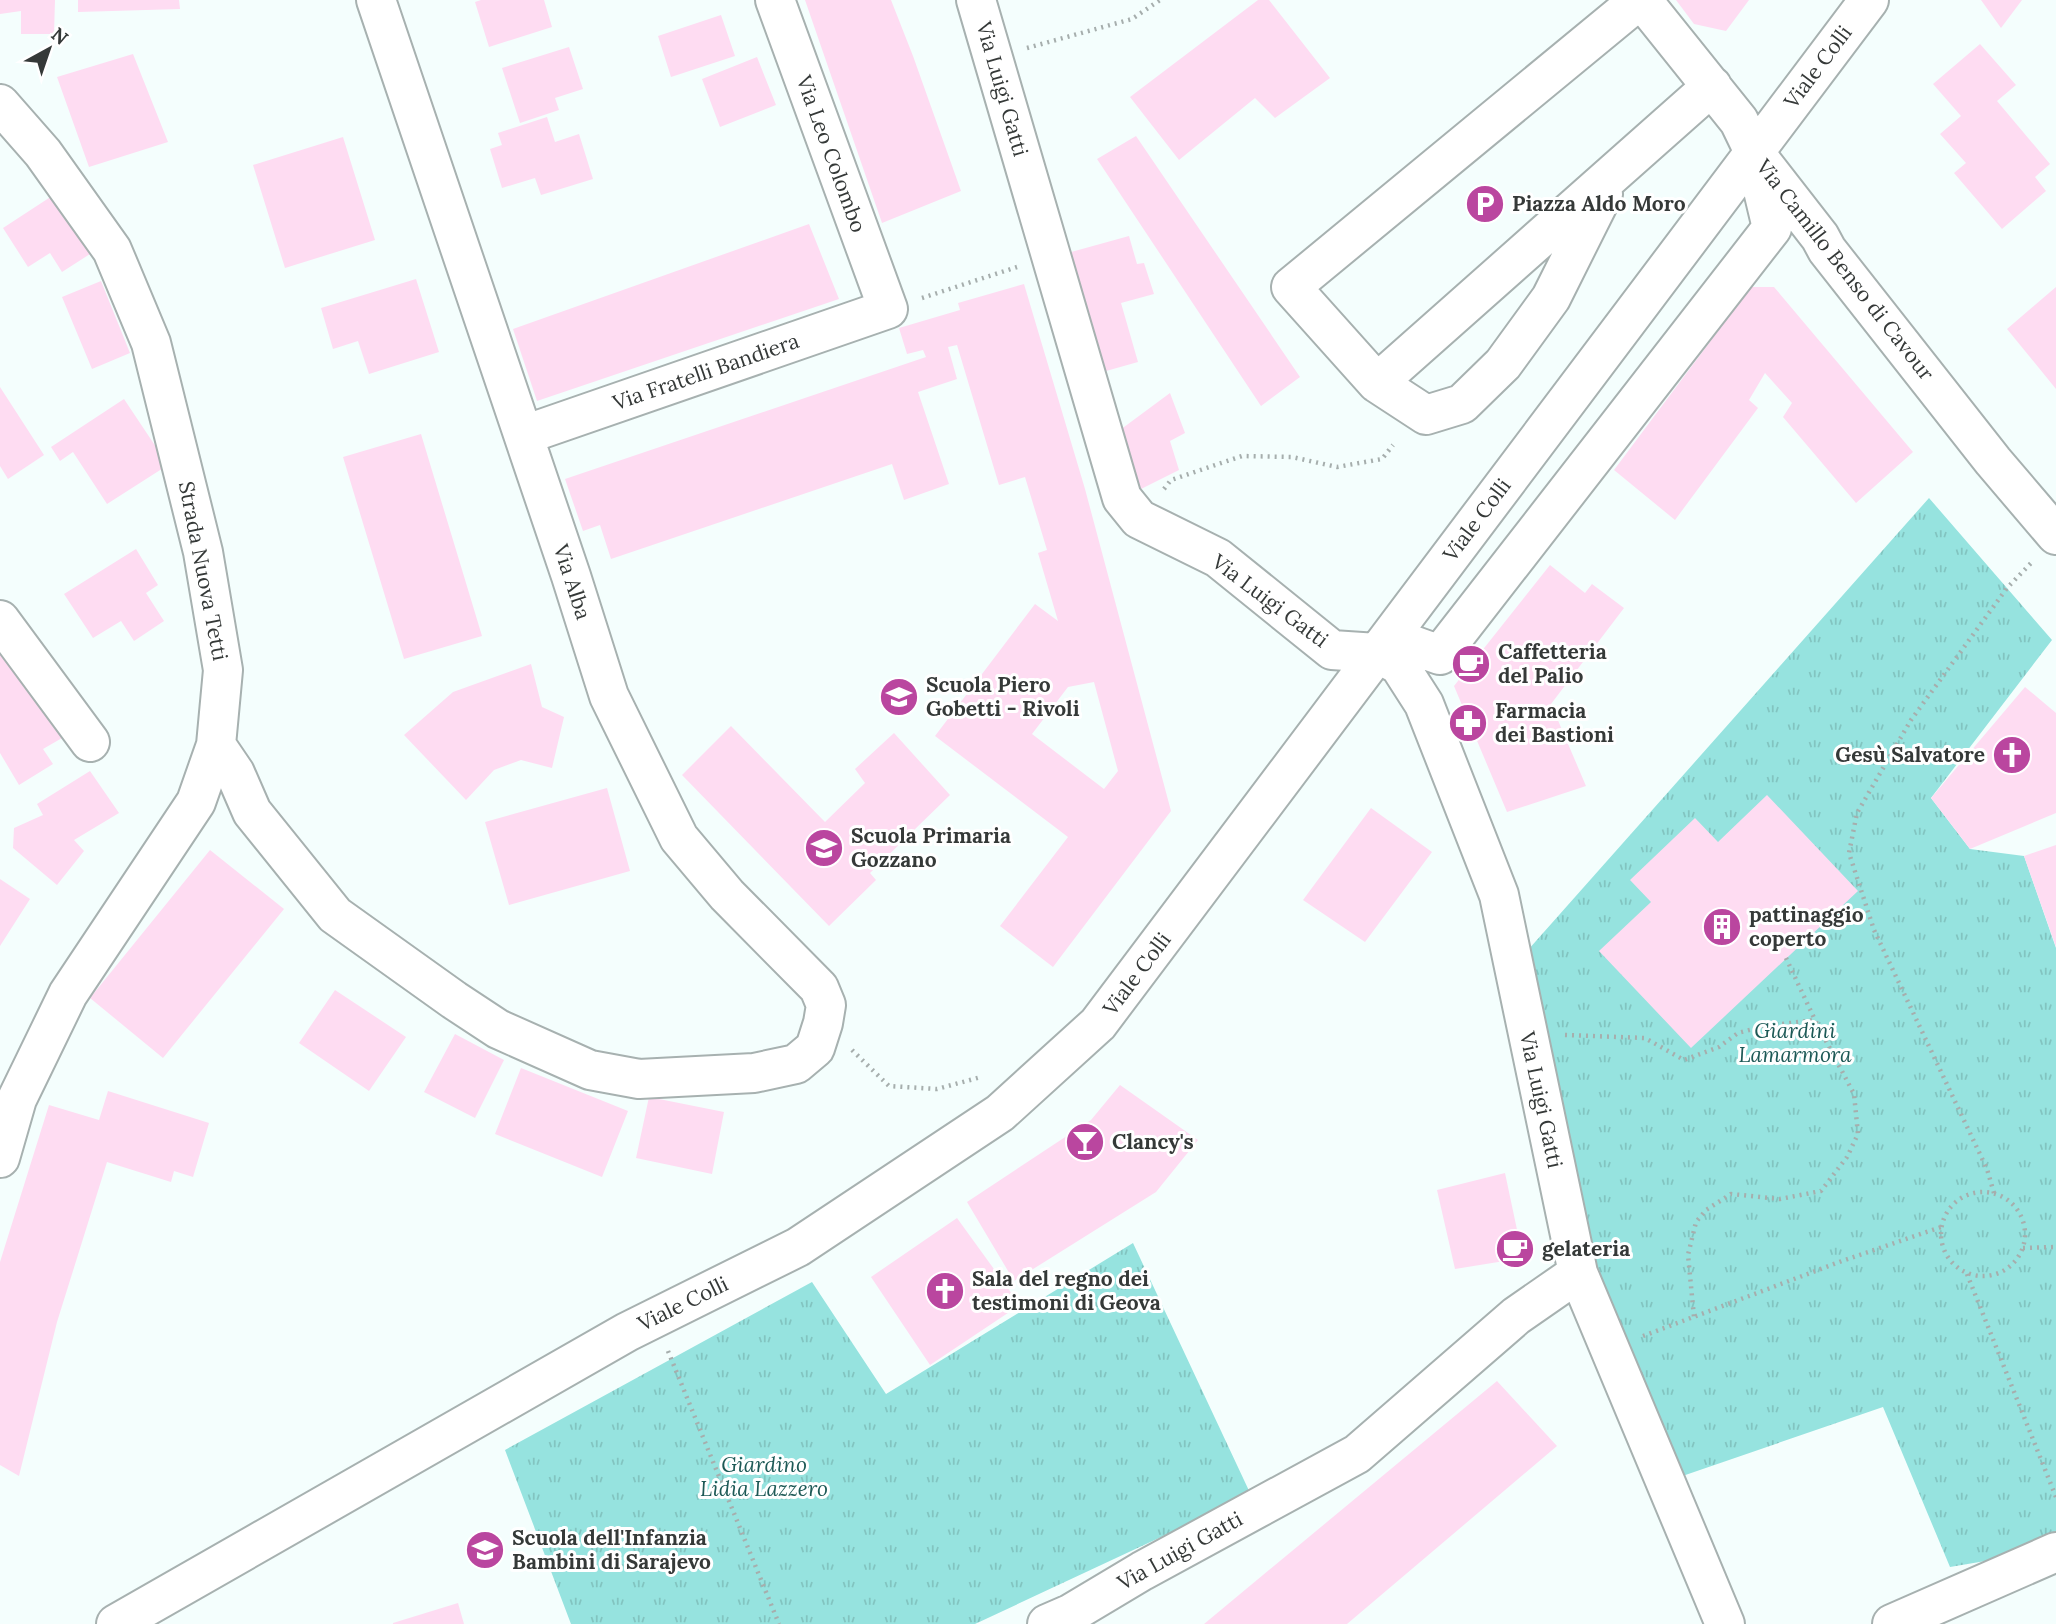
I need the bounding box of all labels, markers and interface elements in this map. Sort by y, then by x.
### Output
north arrow [14,14,84,84]
street label: Via Luigi Gatti [970,17,1035,159]
street label: Viale Colli [1777,20,1858,114]
text: N [47,22,74,50]
street label: Via Leo Colombo [790,71,872,236]
street label: Via Camillo Benso di Cavour [1750,153,1940,386]
parking icon: Piazza Aldo Moro [1464,183,1506,225]
place label: Piazza Aldo Moro [1512,190,1686,217]
street label: Via Fratelli Bandiera [608,327,803,416]
street label: Viale Colli [1436,473,1517,567]
street label: Strada Nuova Tetti [173,479,234,663]
street label: Via Alba [547,540,597,623]
street label: Via Luigi Gatti [1206,547,1334,653]
place label: Caffetteria del Palio [1498,638,1607,689]
cafe icon: Caffetteria del Palio [1450,643,1492,685]
place label: Scuola Piero Gobetti - Rivoli [926,671,1080,722]
school or university icon: Scuola Piero Gobetti - Rivoli [878,676,920,718]
place label: Farmacia dei Bastioni [1495,697,1614,748]
pharmacy icon: Farmacia dei Bastioni [1447,702,1489,744]
church icon: Gesù Salvatore [1991,734,2033,776]
place label: Gesù Salvatore [1835,741,1985,768]
place label: Scuola Primaria Gozzano [851,822,1011,873]
school or university icon: Scuola Primaria Gozzano [803,827,845,869]
place label: pattinaggio coperto [1749,901,1864,952]
building icon: pattinaggio coperto [1701,906,1743,948]
street label: Viale Colli [1096,927,1177,1021]
park label: Giardini Lamarmora [1738,1017,1852,1068]
street label: Via Luigi Gatti [1514,1028,1569,1171]
bar icon: Clancy's [1064,1121,1106,1163]
place label: Clancy's [1112,1128,1194,1155]
cafe icon: gelateria [1494,1228,1536,1270]
place label: gelateria [1542,1235,1630,1262]
place label: Sala del regno dei testimoni di Geova [972,1265,1161,1316]
street label: Viale Colli [632,1270,732,1337]
church icon: Sala del regno dei testimoni di Geova [924,1270,966,1312]
park label: Giardino Lidia Lazzero [700,1451,828,1502]
street label: Via Luigi Gatti [1112,1505,1247,1597]
place label: Scuola dell'Infanzia Bambini di Sarajevo [512,1524,711,1575]
school or university icon: Scuola dell'Infanzia Bambini di Sarajevo [464,1529,506,1571]

